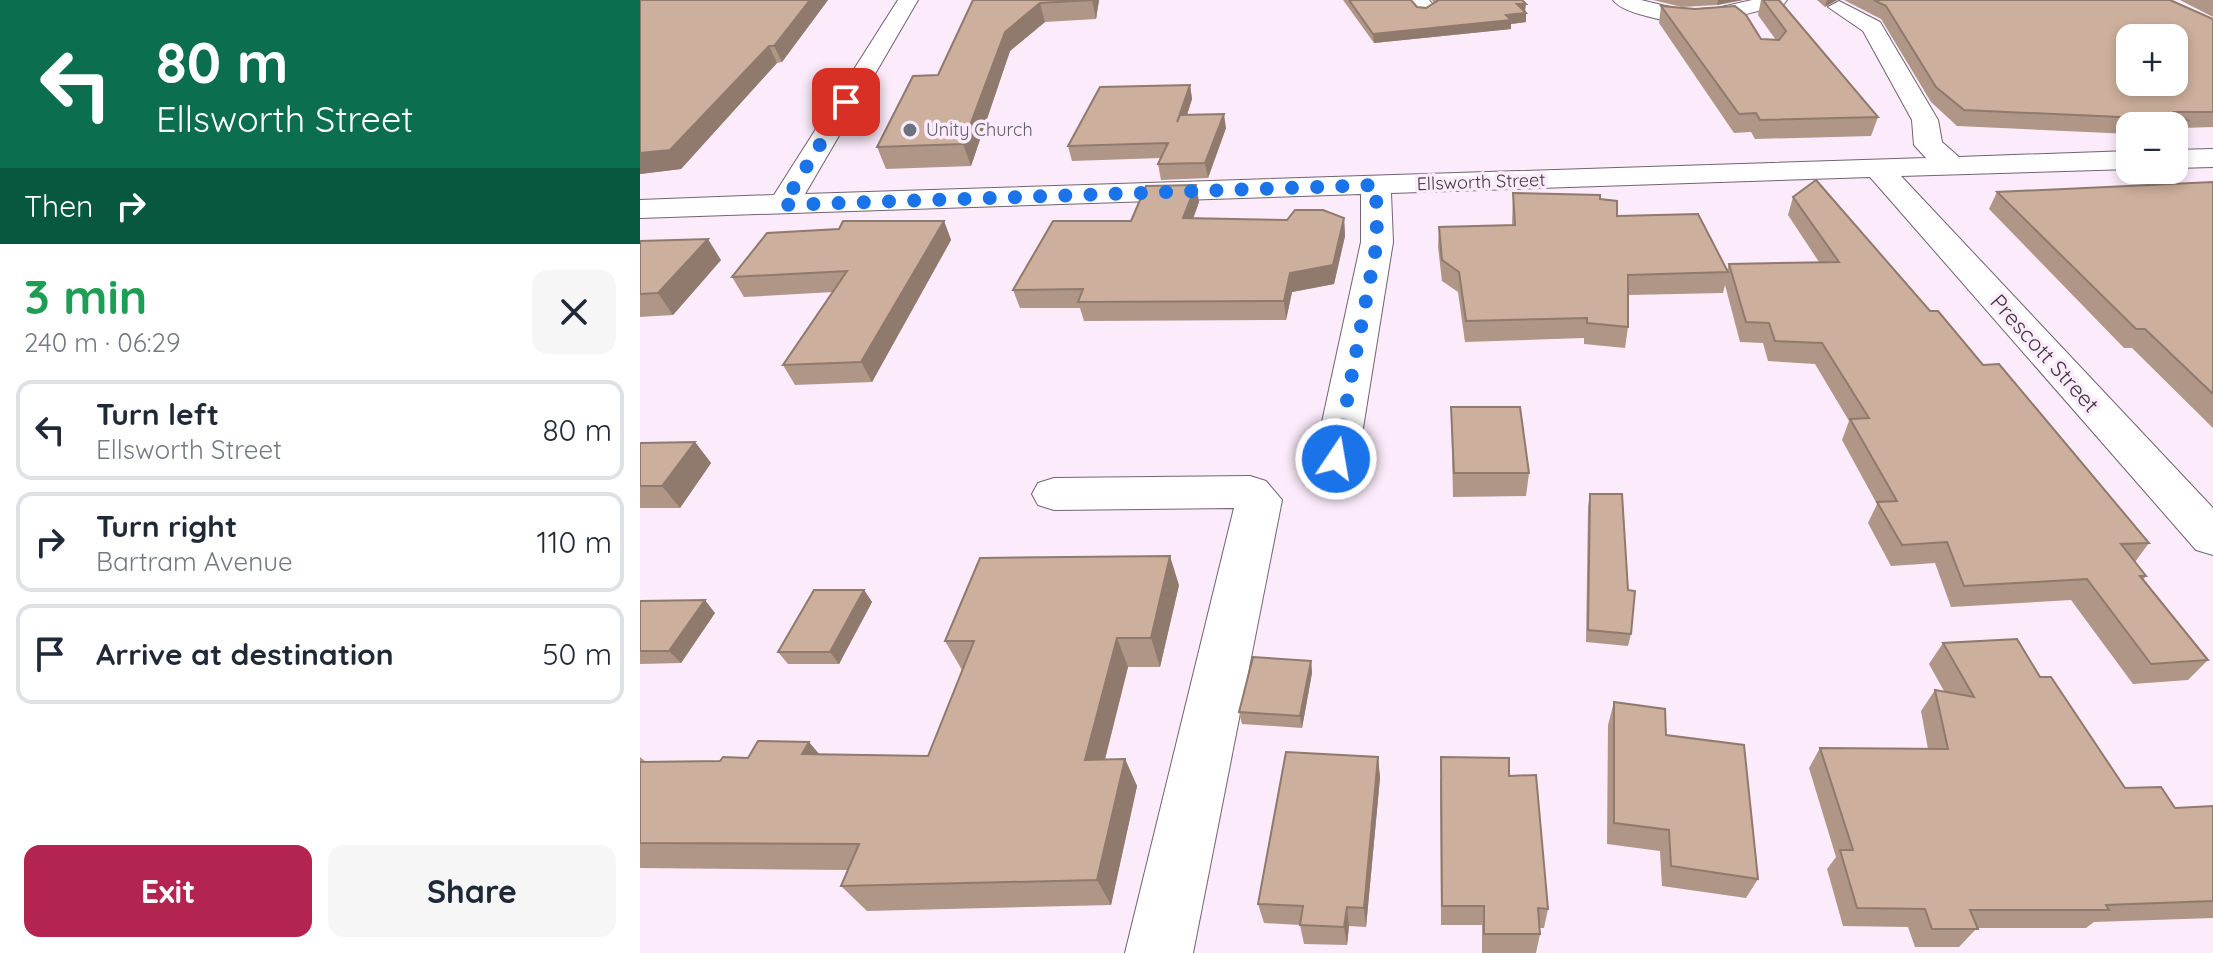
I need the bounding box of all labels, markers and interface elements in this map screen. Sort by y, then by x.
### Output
map controls [2116,24,2188,184]
button: + [2116,24,2188,96]
text: 80 m [156,27,288,97]
icon: left [24,32,128,136]
pin [812,68,880,136]
icon: arrive [824,80,868,124]
text: Ellsworth Street [156,96,413,141]
button: − [2116,112,2188,184]
place label: Unity Church [926,118,1033,141]
marker: Unity Church [901,121,919,139]
street label: Ellsworth Street [1416,168,1546,195]
icon: right [109,184,153,228]
text: Then [24,187,93,225]
text: 3 min [24,266,147,326]
button: close [532,270,616,354]
street label: Prescott Street [1985,288,2105,418]
text: 240 m · 06:29 [24,326,181,359]
text: Turn left [96,395,219,433]
icon: left [28,408,72,452]
text: 80 m [542,411,612,449]
position arrow [1294,417,1378,501]
text: Ellsworth Street [96,433,282,466]
text: Turn right [96,507,237,545]
icon: right [28,520,72,564]
text: 110 m [536,523,612,561]
text: Bartram Avenue [96,545,293,578]
icon: arrive [28,632,72,676]
text: Arrive at destination [96,635,394,673]
text: 50 m [542,635,612,673]
button: Exit [24,845,312,937]
button: Share [328,845,616,937]

